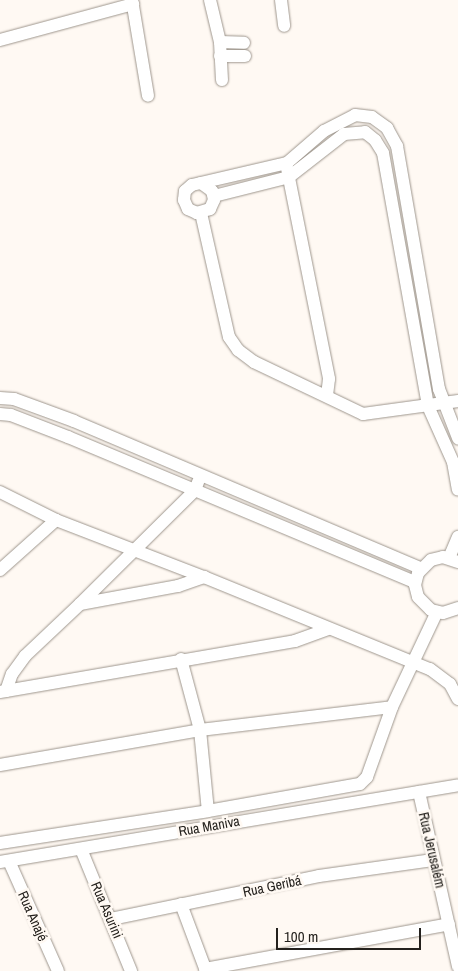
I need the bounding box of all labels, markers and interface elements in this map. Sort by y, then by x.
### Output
street label: Rua Jerusalém [415,811,449,889]
street label: Rua Maniva [177,812,241,840]
street label: Rua Geribá [241,872,303,900]
street label: Rua Asurini [87,879,127,941]
street label: Rua Anajé [14,888,52,944]
scale bar [278,918,423,950]
text: 100 m [284,926,318,947]

